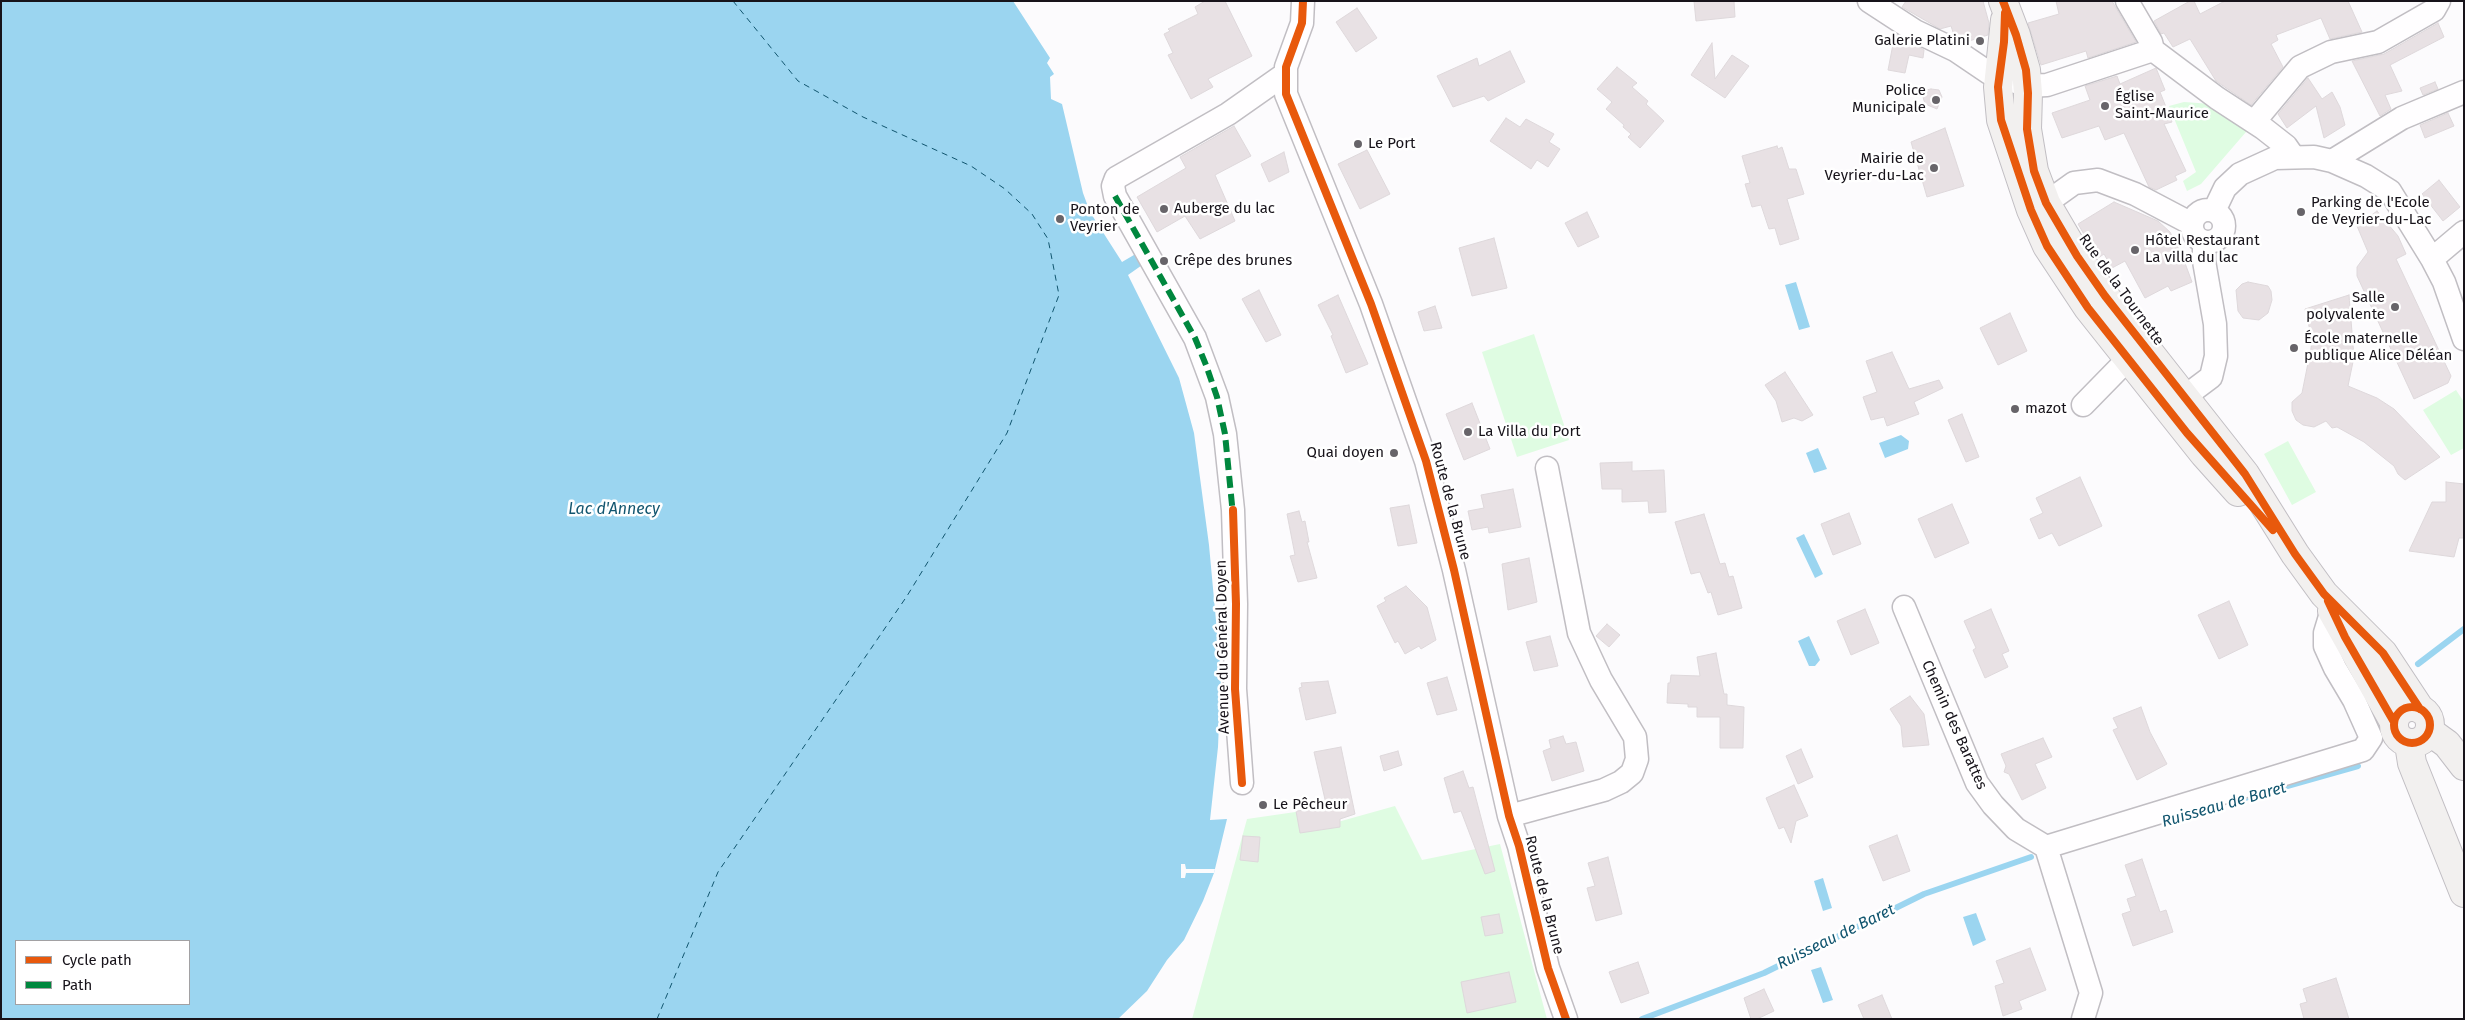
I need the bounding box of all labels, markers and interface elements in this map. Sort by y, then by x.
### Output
place label: Galerie Platini [1874,32,1970,50]
marker: Galerie Platini [1974,35,1986,47]
place label: Police Municipale [1852,82,1926,117]
place label: Église Saint-Maurice [2115,88,2209,123]
marker: Police Municipale [1930,94,1942,106]
marker: Église Saint-Maurice [2099,100,2111,112]
place label: Le Port [1368,135,1415,153]
marker: Le Port [1352,138,1364,150]
place label: Mairie de Veyrier-du-Lac [1825,150,1924,185]
marker: Mairie de Veyrier-du-Lac [1928,162,1940,174]
place label: Parking de l'Ecole de Veyrier-du-Lac [2311,194,2432,229]
place label: Auberge du lac [1174,200,1275,218]
place label: Ponton de Veyrier [1070,201,1140,236]
marker: Auberge du lac [1158,203,1170,215]
marker: Parking de l'Ecole de Veyrier-du-Lac [2295,206,2307,218]
marker: Ponton de Veyrier [1054,213,1066,225]
street label: Rue de la Tournette [2074,231,2168,349]
place label: Hôtel Restaurant La villa du lac [2145,232,2260,267]
marker: Hôtel Restaurant La villa du lac [2129,244,2141,256]
place label: Crêpe des brunes [1174,252,1292,270]
marker: Crêpe des brunes [1158,255,1170,267]
place label: Salle polyvalente [2306,289,2385,324]
marker: Salle polyvalente [2389,301,2401,313]
place label: École maternelle publique Alice Déléan [2304,330,2452,365]
marker: École maternelle publique Alice Déléan [2288,342,2300,354]
place label: mazot [2025,400,2067,418]
marker: mazot [2009,403,2021,415]
place label: La Villa du Port [1478,423,1581,441]
marker: La Villa du Port [1462,426,1474,438]
street label: Route de la Brune [1426,440,1474,562]
place label: Quai doyen [1307,444,1384,462]
marker: Quai doyen [1388,447,1400,459]
water label: Lac d'Annecy [568,500,660,520]
street label: Avenue du Général Doyen [1212,560,1234,734]
street label: Chemin des Barattes [1917,658,1991,792]
water label: Ruisseau de Baret [2160,778,2288,832]
place label: Le Pêcheur [1273,796,1347,814]
marker: Le Pêcheur [1257,799,1269,811]
street label: Route de la Brune [1521,834,1567,956]
water label: Ruisseau de Baret [1774,900,1898,974]
legend [15,940,190,1005]
text: Cycle path [62,951,132,969]
text: Path [62,976,92,994]

